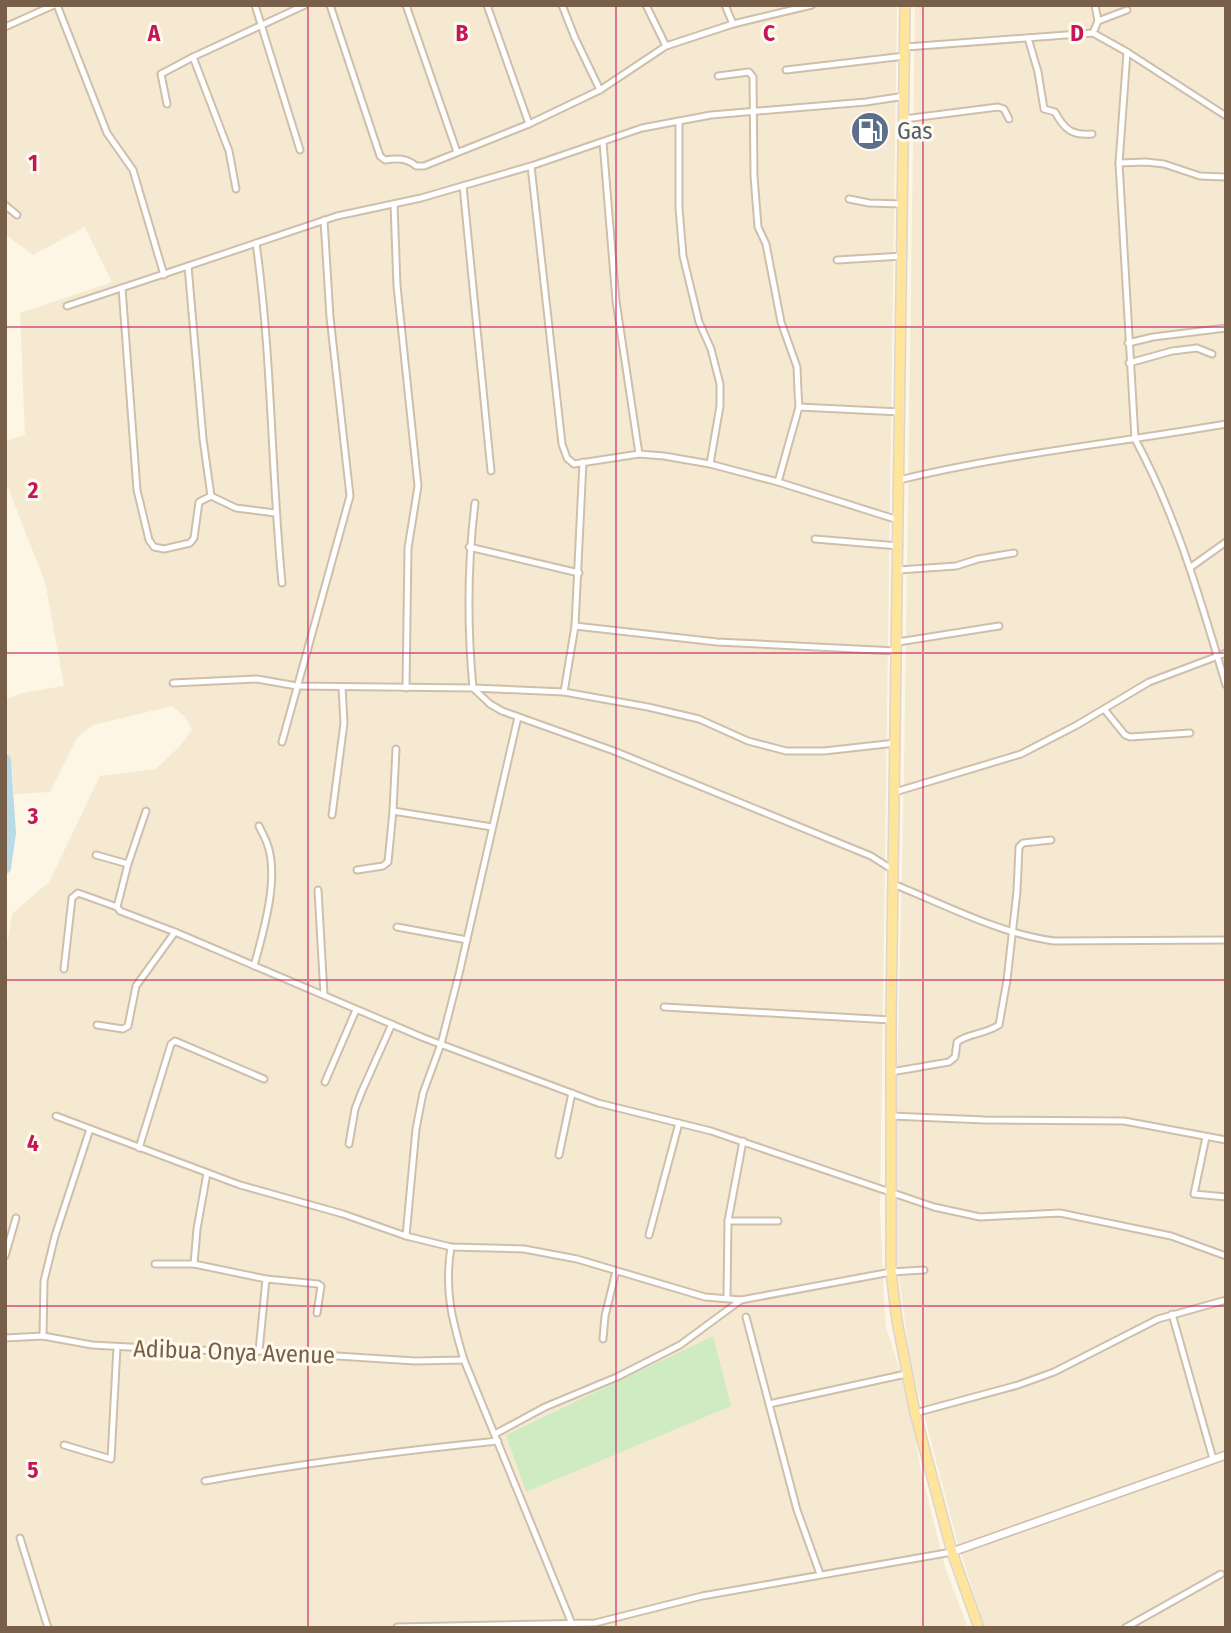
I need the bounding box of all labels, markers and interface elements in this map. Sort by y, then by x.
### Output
text: A [147,19,161,47]
text: B [456,19,469,47]
text: C [763,19,775,47]
text: D [1070,19,1084,47]
fuel station icon: Gas [849,110,891,152]
place label: Gas [897,117,933,145]
text: 1 [28,149,38,177]
text: 2 [27,476,39,504]
text: 3 [27,802,39,830]
text: 4 [27,1129,39,1157]
street label: Adibua Onya Avenue [133,1334,335,1370]
text: 5 [27,1456,39,1484]

